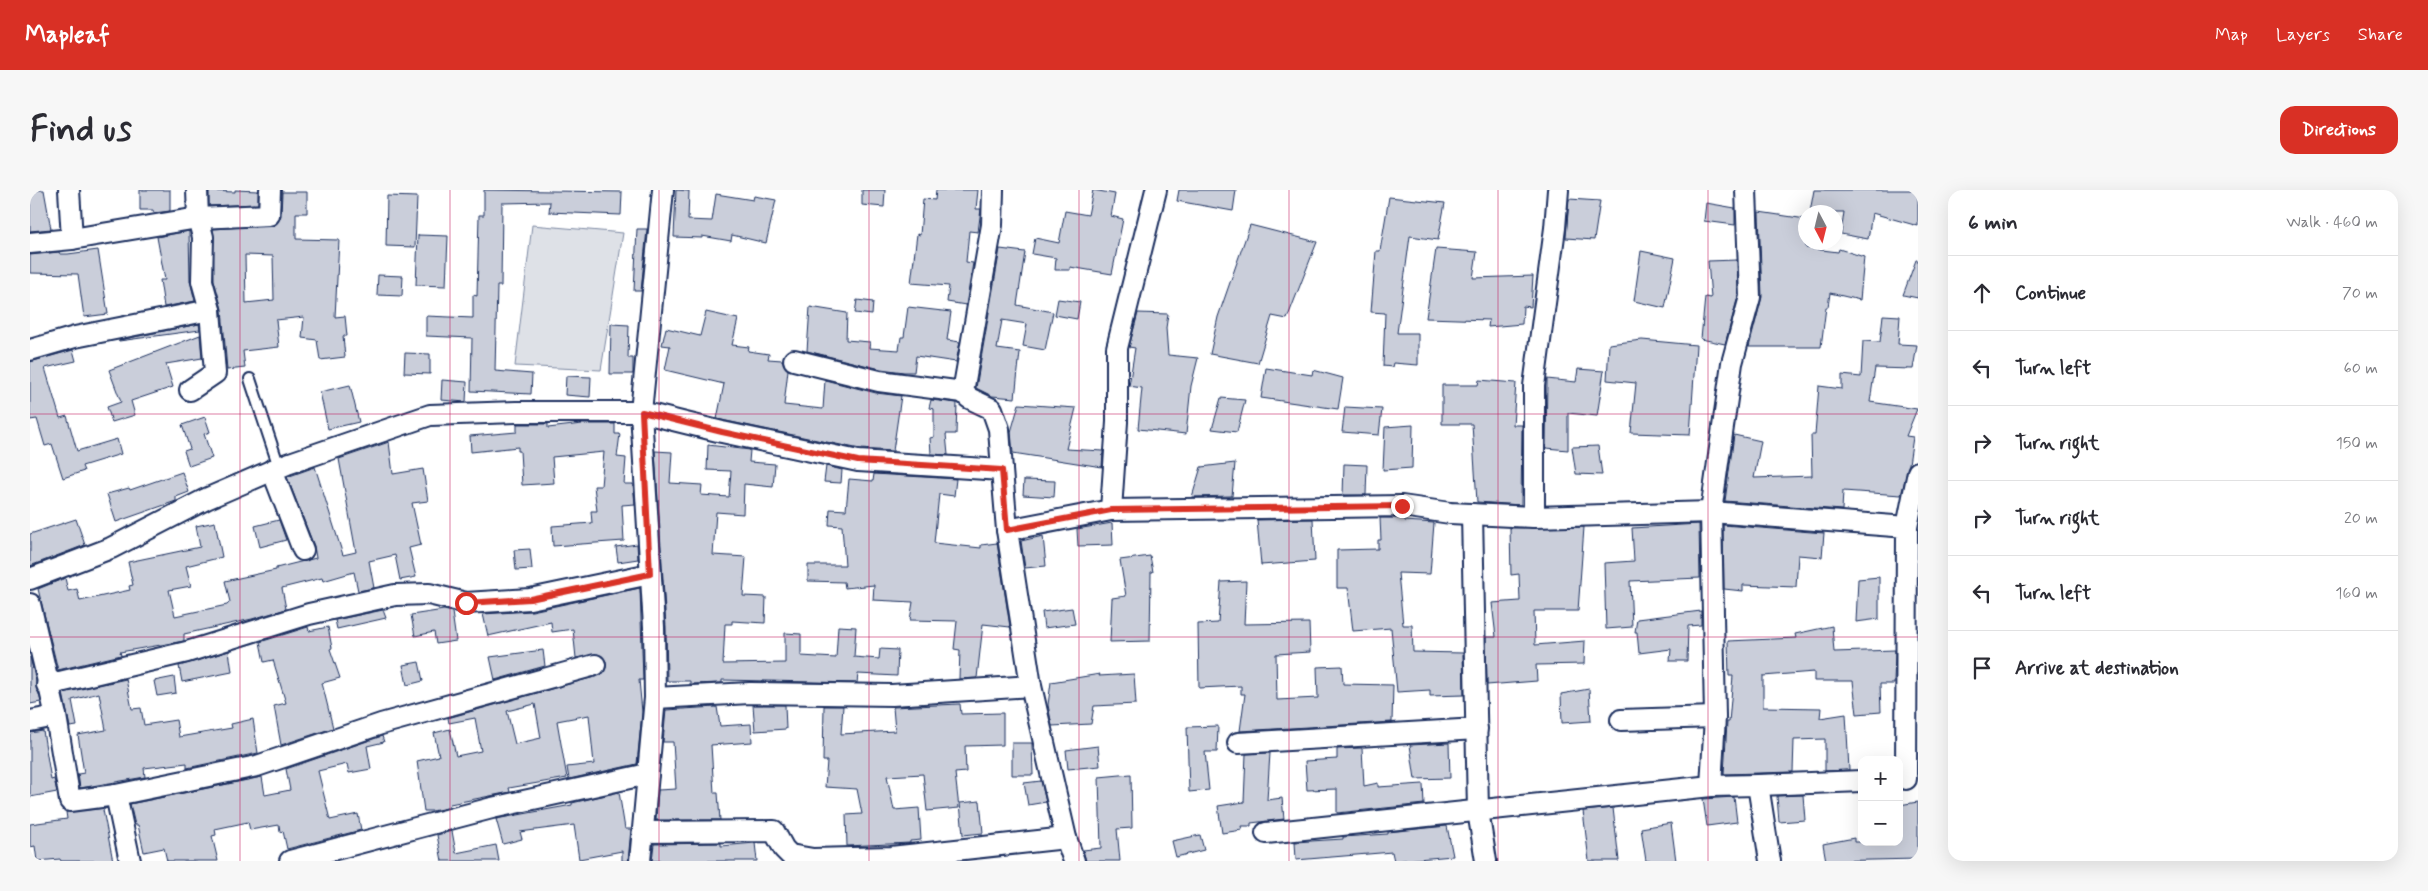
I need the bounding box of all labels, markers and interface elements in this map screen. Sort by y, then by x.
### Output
text: Mapleaf [25,20,110,51]
text: Map [2215,23,2248,47]
text: Layers [2276,23,2330,47]
text: Share [2358,23,2403,47]
button: Directions [2280,106,2398,154]
text: Find us [30,107,132,153]
north arrow [1798,205,1843,250]
text: 6 min [1968,209,2018,237]
text: Walk · 460 m [2286,212,2378,233]
icon: ahead [1968,279,1996,307]
text: Continue [2015,281,2086,306]
text: 70 m [2342,283,2378,304]
icon: left [1968,354,1996,382]
text: Turn left [2015,356,2091,381]
text: 60 m [2344,358,2378,379]
icon: right [1968,429,1996,457]
text: Turn right [2015,431,2099,456]
text: 150 m [2336,433,2378,454]
route end [1391,495,1414,518]
icon: right [1968,504,1996,532]
text: Turn right [2015,506,2099,531]
text: 20 m [2344,508,2378,529]
icon: left [1968,579,1996,607]
text: Turn left [2015,581,2091,606]
text: 160 m [2335,583,2378,604]
route start [455,592,478,615]
icon: arrive [1968,654,1996,682]
text: Arrive at destination [2015,656,2179,681]
map controls [1858,756,1903,846]
button: + [1858,756,1903,801]
button: − [1858,801,1903,846]

